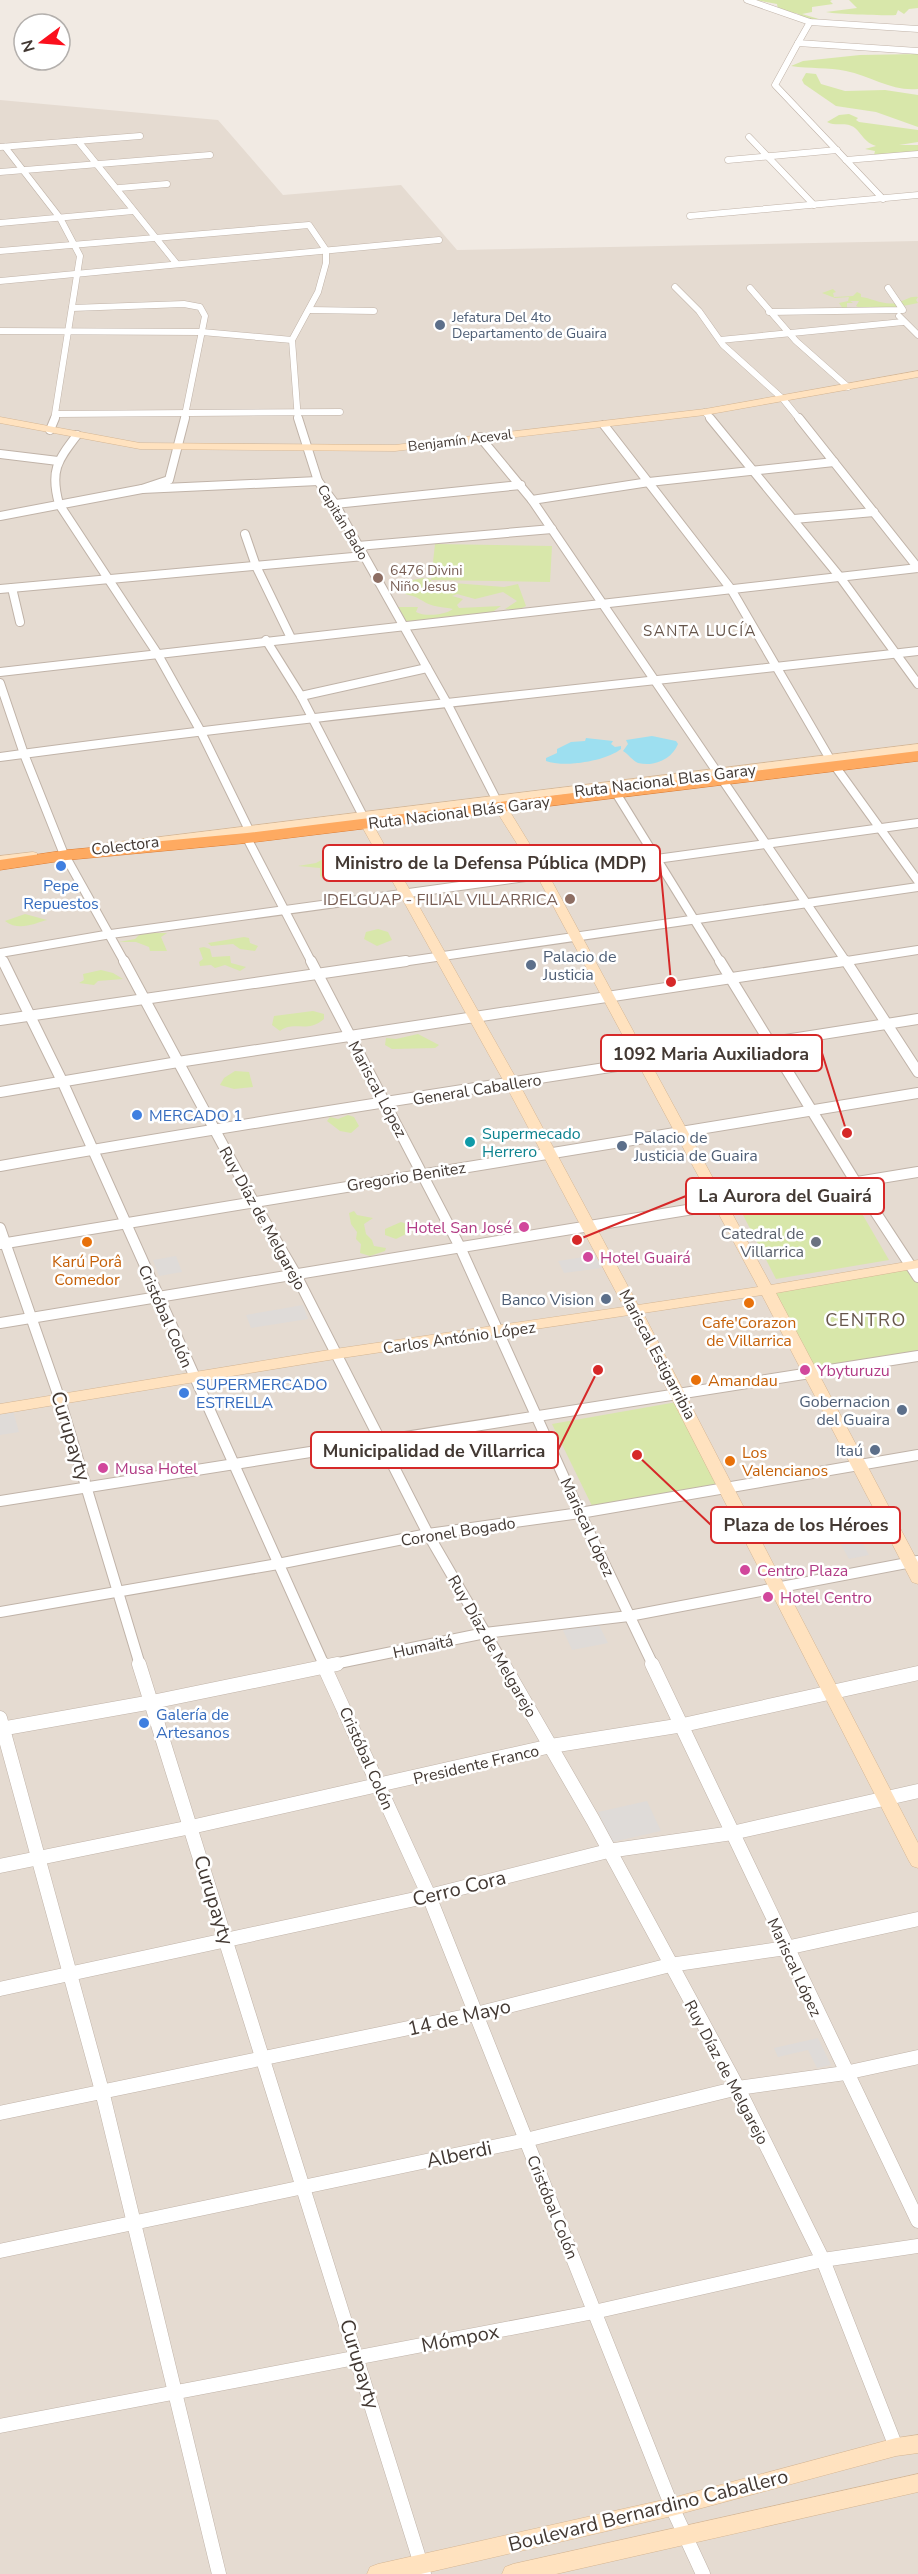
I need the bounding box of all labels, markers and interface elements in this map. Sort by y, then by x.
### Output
north arrow [12,12,72,72]
text: N [16,37,41,55]
place label: Jefatura Del 4to Departamento de Guaira [451,308,607,343]
marker: Jefatura Del 4to Departamento de Guaira [433,318,447,332]
street label: Benjamín Aceval [407,425,514,456]
street label: Capitán Bado [313,481,373,564]
place label: 6476 Divini Niño Jesus [390,561,463,596]
marker: 6476 Divini Niño Jesus [371,571,385,585]
district label: SANTA LUCÍA [643,621,757,641]
street label: Ruta Nacional Blas Garay [573,759,758,803]
street label: Ruta Nacional Blás Garay [367,791,552,835]
street label: Colectora [90,831,160,861]
callout: Ministro de la Defensa Pública (MDP) [323,845,660,881]
text: Ministro de la Defensa Pública (MDP) [335,851,647,875]
marker: Pepe Repuestos [54,859,68,873]
place label: Pepe Repuestos [23,875,99,915]
place label: IDELGUAP - FILIAL VILLARRICA [323,889,558,911]
marker: IDELGUAP - FILIAL VILLARRICA [563,892,577,906]
place label: Palacio de Justicia [542,946,616,986]
marker: Palacio de Justicia [524,958,538,972]
callout: 1092 Maria Auxiliadora [601,1035,822,1071]
street label: Mariscal López [342,1037,412,1142]
text: 1092 Maria Auxiliadora [613,1042,809,1066]
street label: General Caballero [411,1069,543,1111]
place label: MERCADO 1 [149,1105,243,1127]
marker: MERCADO 1 [130,1108,144,1122]
place label: Supermecado Herrero [482,1123,581,1163]
place label: Palacio de Justicia de Guaira [633,1127,758,1167]
marker: Supermecado Herrero [463,1135,477,1149]
marker: Palacio de Justicia de Guaira [615,1139,629,1153]
street label: Ruy Díaz de Melgarejo [213,1143,311,1294]
street label: Gregorio Benitez [345,1157,467,1197]
callout: La Aurora del Guairá [686,1178,884,1214]
text: La Aurora del Guairá [698,1184,872,1208]
place label: Hotel San José [406,1217,512,1239]
marker: Hotel San José [517,1220,531,1234]
place label: Catedral de Villarrica [721,1223,804,1263]
marker: Karú Porâ Comedor [80,1235,94,1249]
marker: Catedral de Villarrica [809,1235,823,1249]
place label: Hotel Guairá [600,1247,691,1269]
marker: Hotel Guairá [581,1250,595,1264]
place label: Karú Porâ Comedor [52,1251,122,1291]
street label: Cristóbal Colón [133,1261,198,1371]
street label: Mariscal Estigarribia [613,1285,701,1423]
place label: Banco Vision [501,1289,594,1311]
marker: Banco Vision [599,1292,613,1306]
marker: Cafe'Corazon de Villarrica [742,1296,756,1310]
district label: CENTRO [825,1308,907,1332]
place label: Cafe'Corazon de Villarrica [702,1312,796,1352]
street label: Carlos António López [381,1316,537,1360]
place label: Ybyturuzu [816,1360,890,1382]
marker: Ybyturuzu [798,1363,812,1377]
place label: Amandau [708,1370,778,1392]
marker: Amandau [689,1373,703,1387]
place label: SUPERMERCADO ESTRELLA [196,1374,328,1414]
marker: SUPERMERCADO ESTRELLA [177,1386,191,1400]
street label: Curupayty [44,1388,97,1485]
place label: Gobernacion del Guaira [799,1391,890,1431]
marker: Gobernacion del Guaira [895,1403,909,1417]
callout: Municipalidad de Villarrica [311,1432,558,1468]
text: Municipalidad de Villarrica [323,1439,545,1463]
place label: Itaú [836,1440,863,1462]
place label: Los Valencianos [741,1442,828,1482]
marker: Itaú [868,1443,882,1457]
marker: Los Valencianos [723,1454,737,1468]
place label: Musa Hotel [115,1458,198,1480]
marker: Musa Hotel [96,1461,110,1475]
street label: Mariscal López [555,1474,620,1580]
callout: Plaza de los Héroes [711,1507,900,1543]
street label: Coronel Bogado [399,1512,517,1552]
text: Plaza de los Héroes [723,1513,889,1537]
place label: Centro Plaza [757,1560,848,1582]
marker: Centro Plaza [738,1563,752,1577]
street label: Ruy Díaz de Melgarejo [442,1571,542,1722]
place label: Hotel Centro [780,1587,872,1609]
marker: Hotel Centro [761,1590,775,1604]
street label: Humaitá [391,1630,455,1664]
street label: Cristóbal Colón [334,1703,399,1813]
place label: Galería de Artesanos [156,1704,230,1744]
marker: Galería de Artesanos [137,1716,151,1730]
street label: Presidente Franco [411,1740,541,1790]
street label: Curupayty [187,1852,240,1949]
street label: Cerro Cora [410,1864,509,1913]
street label: Mariscal López [762,1914,827,2020]
street label: 14 de Mayo [405,1992,514,2043]
street label: Ruy Díaz de Melgarejo [679,1996,774,2149]
street label: Alberdi [424,2134,494,2175]
street label: Cristóbal Colón [521,2152,583,2263]
street label: Curupayty [333,2316,386,2413]
street label: Mómpox [419,2318,502,2359]
street label: Boulevard Bernardino Caballero [505,2463,791,2558]

